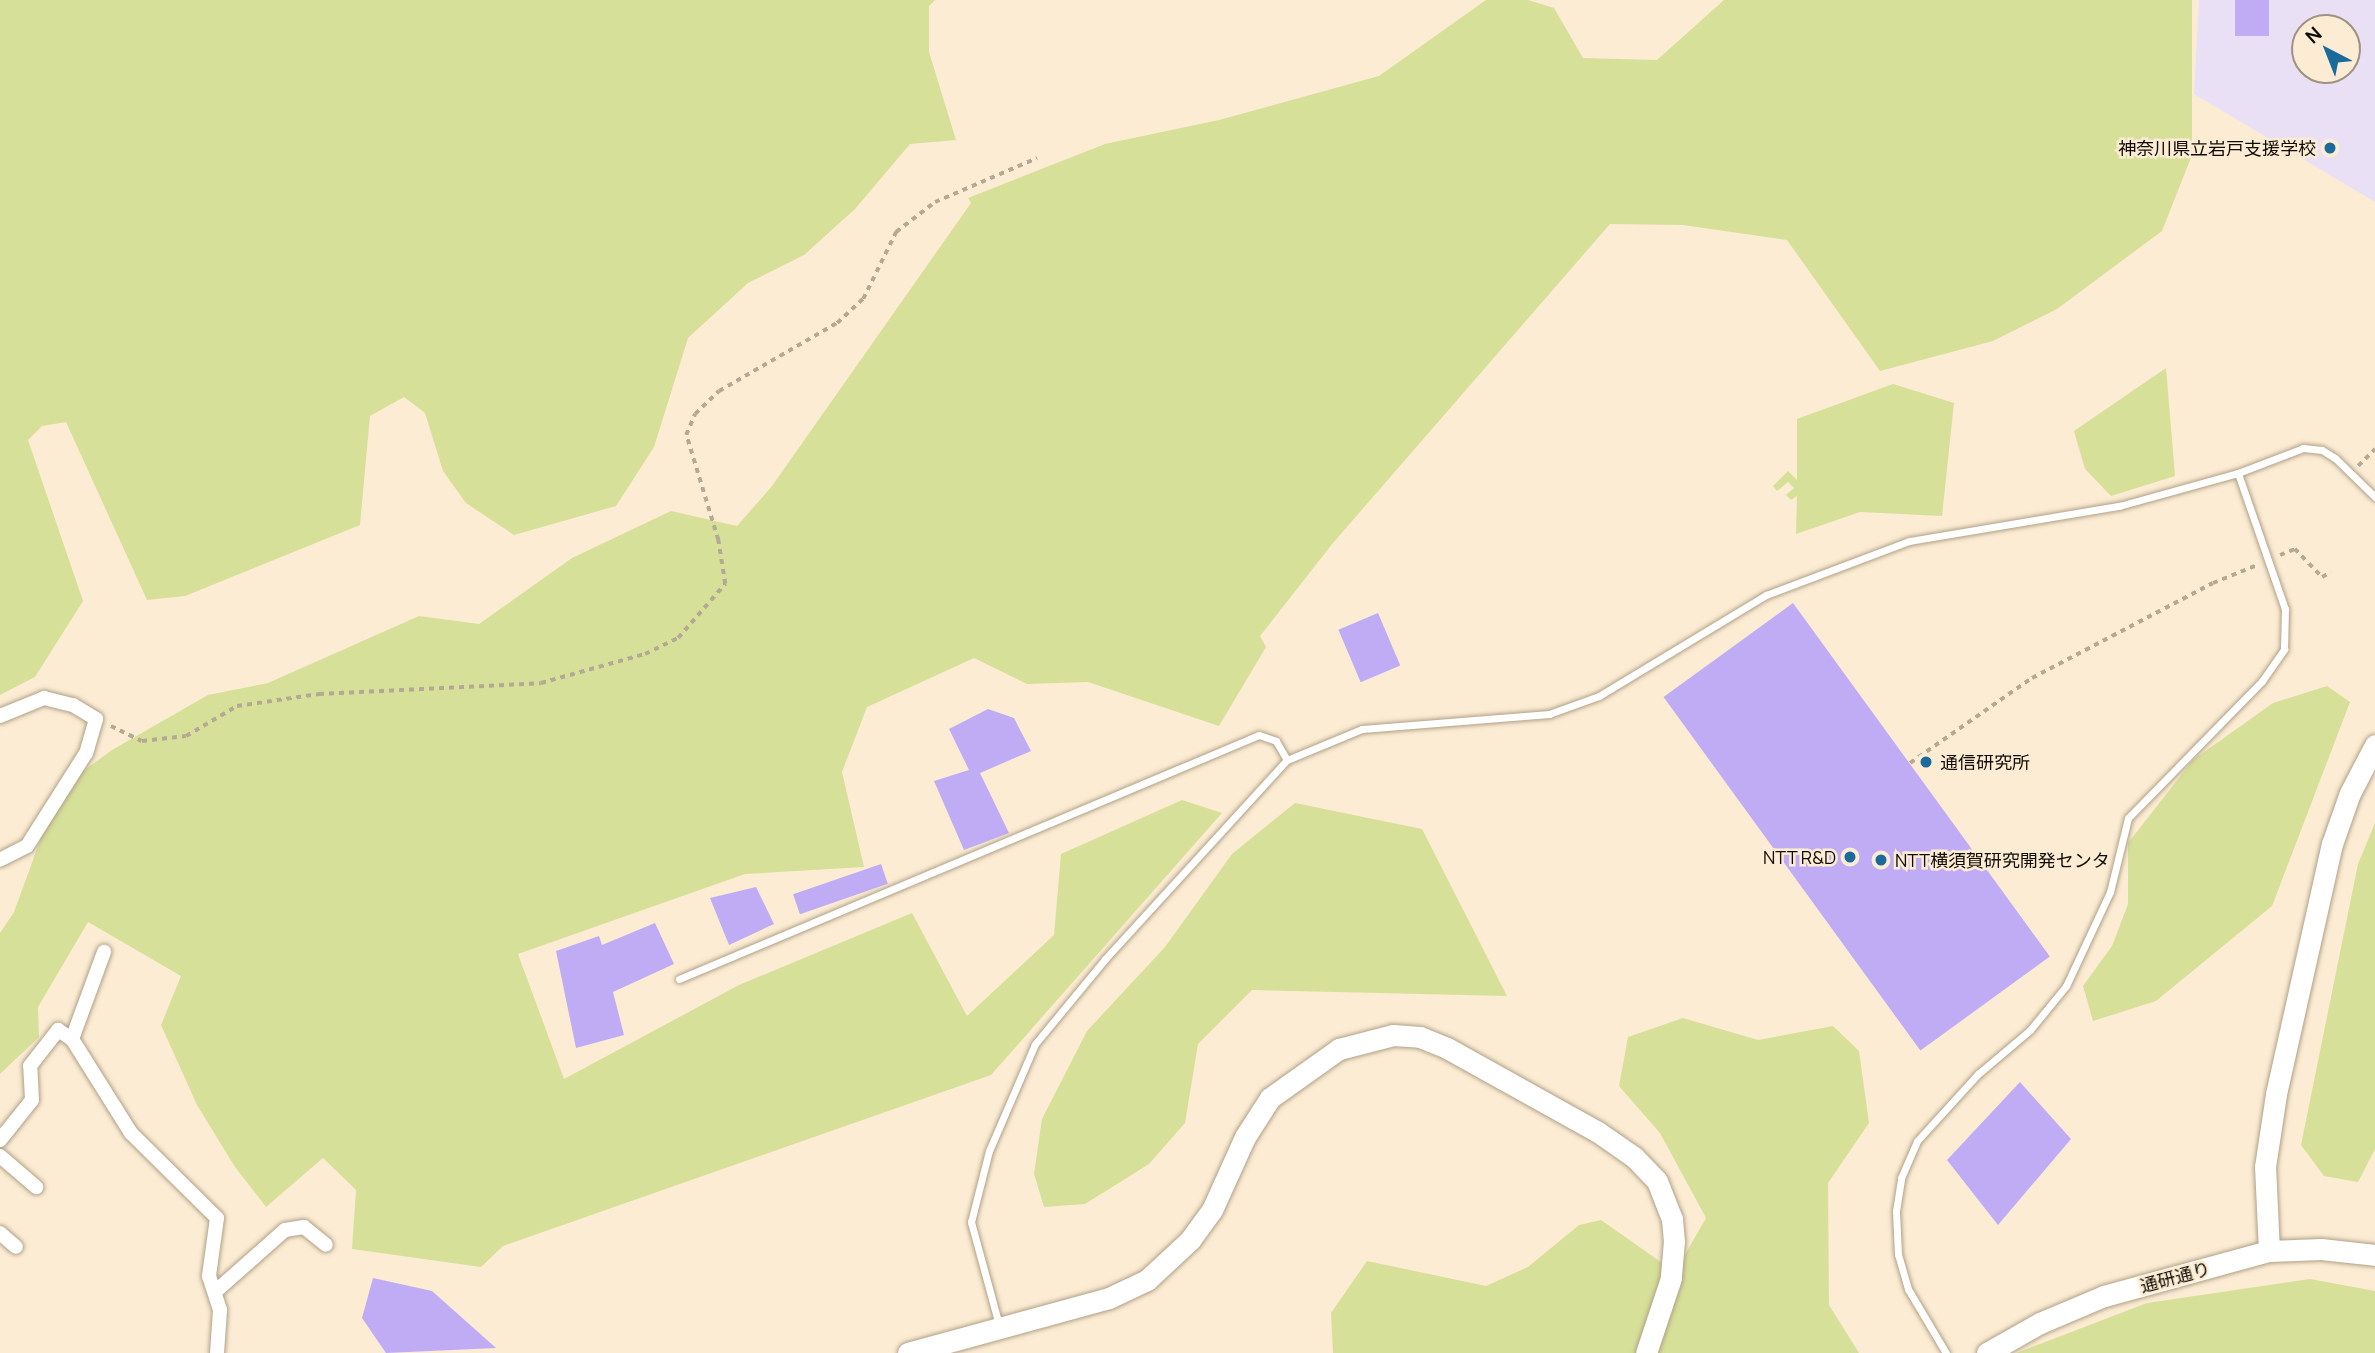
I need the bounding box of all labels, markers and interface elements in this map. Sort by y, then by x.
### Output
north arrow [2291,14,2361,84]
text: N [2300,21,2327,49]
place label: 神奈川県立岩戸支援学校 [2118,137,2316,159]
marker: 神奈川県立岩戸支援学校 [2322,140,2338,156]
place label: 通信研究所 [1940,751,2030,773]
marker: 通信研究所 [1918,754,1934,770]
place label: NTT R&D [1762,846,1836,868]
marker: NTT R&D [1842,849,1858,865]
place label: NTT横須賀研究開発センタ [1895,849,2110,871]
marker: NTT横須賀研究開発センタ [1873,852,1889,868]
street label: 通研通り [2137,1257,2213,1297]

